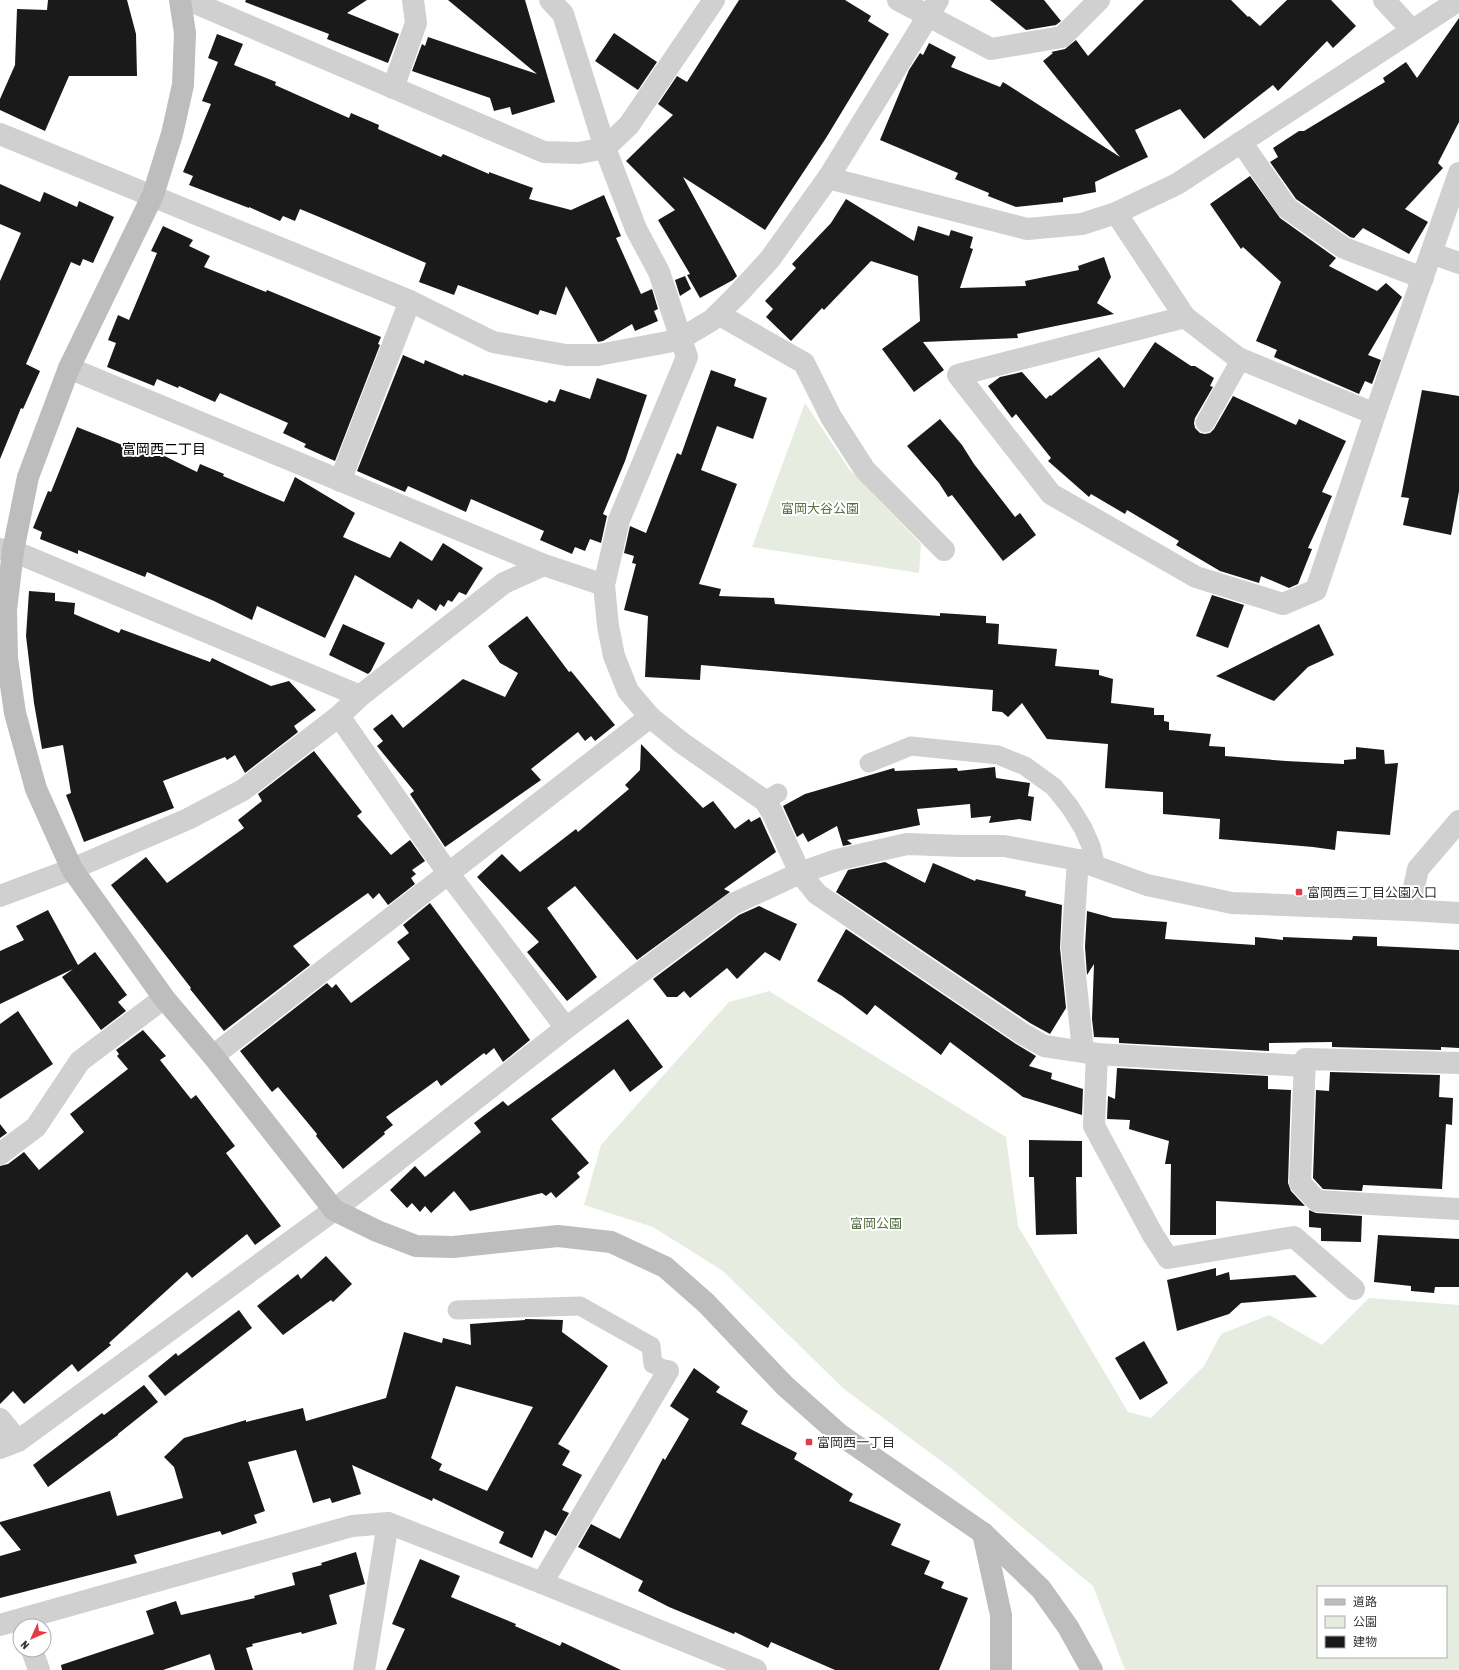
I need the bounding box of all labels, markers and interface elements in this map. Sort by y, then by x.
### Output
district label: 富岡西二丁目 [122,441,206,457]
park label: 富岡大谷公園 [781,501,859,516]
place label: 富岡西三丁目公園入口 [1307,885,1437,900]
marker: 富岡西三丁目公園入口 [1294,887,1304,897]
park label: 富岡公園 [850,1216,902,1231]
place label: 富岡西一丁目 [817,1435,895,1450]
marker: 富岡西一丁目 [804,1437,814,1447]
legend [1317,1586,1447,1658]
text: 道路 [1353,1595,1377,1609]
text: 公園 [1353,1615,1377,1629]
north arrow [12,1618,52,1658]
text: 建物 [1353,1635,1377,1649]
text: N [18,1639,31,1652]

